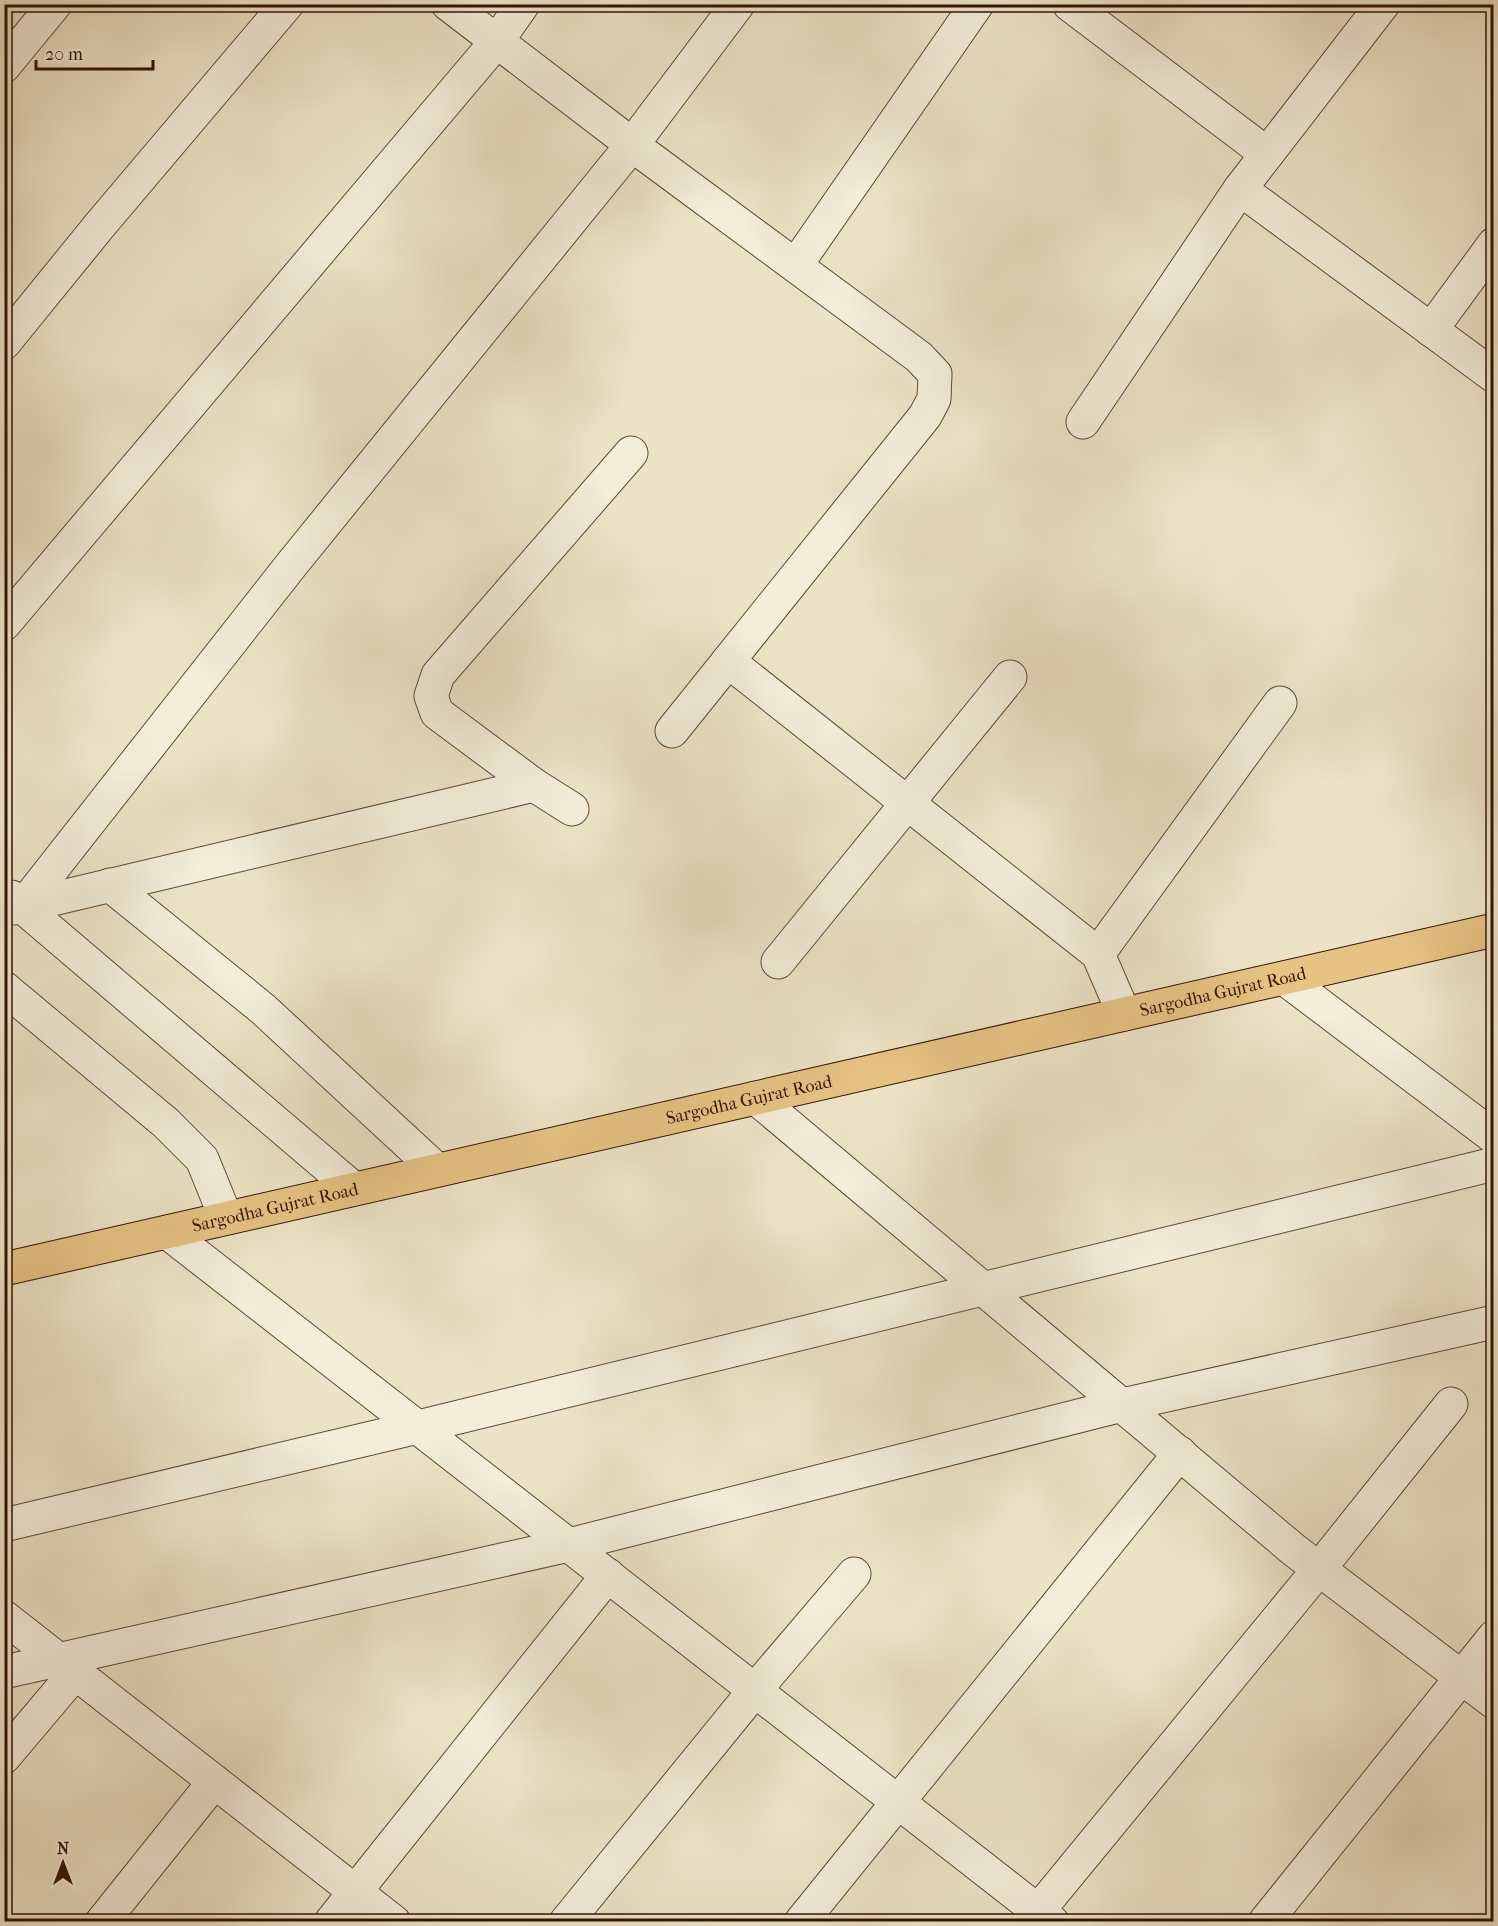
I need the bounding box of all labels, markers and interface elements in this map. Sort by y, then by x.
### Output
scale bar [36,33,153,71]
text: 20 m [45,44,83,65]
street label: Sargodha Gujrat Road [1138,963,1308,1021]
street label: Sargodha Gujrat Road [664,1071,834,1129]
street label: Sargodha Gujrat Road [190,1179,361,1237]
north arrow [33,1833,93,1893]
text: N [57,1839,70,1858]

